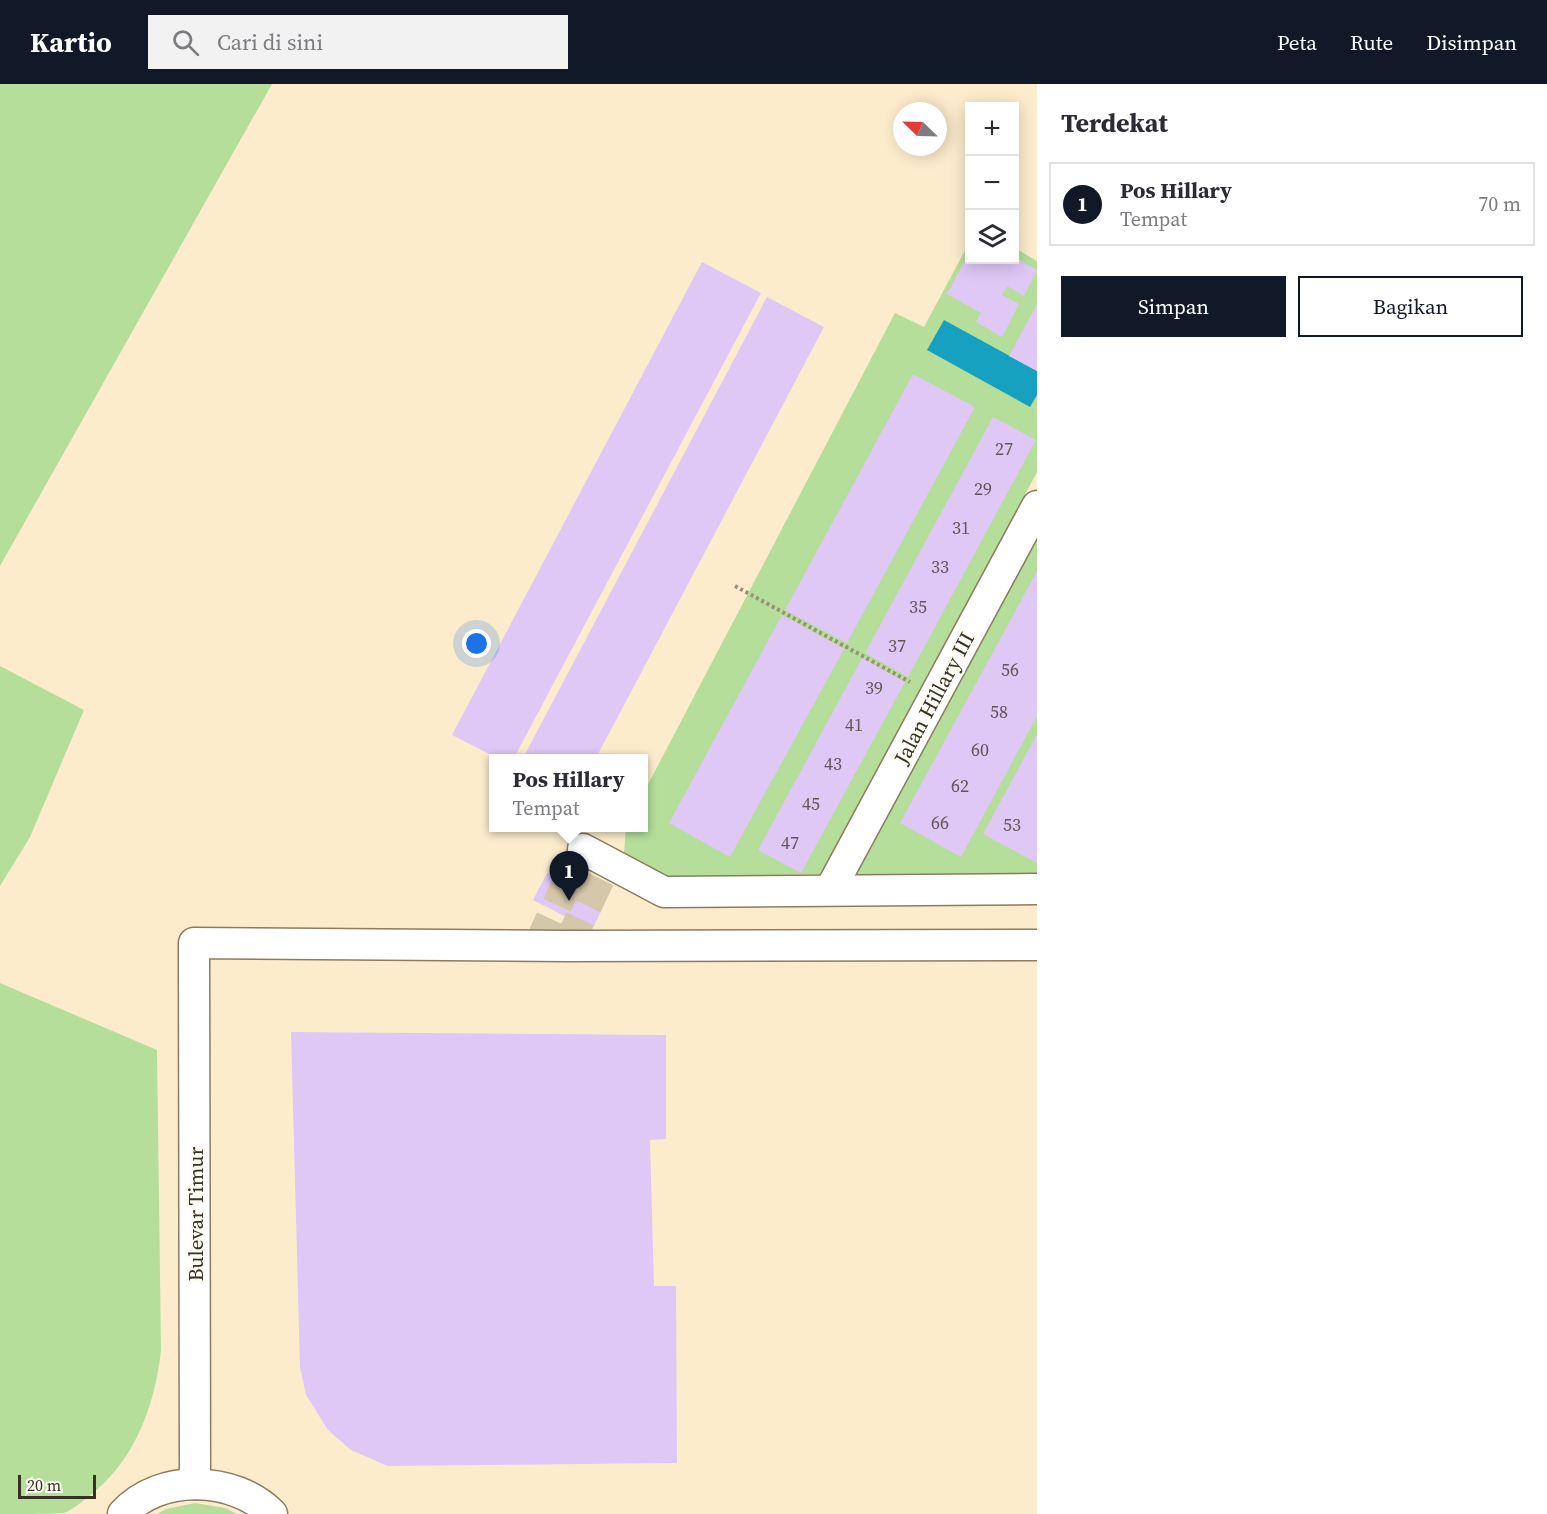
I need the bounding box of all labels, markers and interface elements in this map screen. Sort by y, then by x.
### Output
search box [148,15,568,69]
text: Kartio [30,23,112,61]
icon: search [169,26,202,59]
text: Cari di sini [217,27,323,57]
text: Peta [1277,28,1317,57]
text: Rute [1350,28,1393,57]
text: Disimpan [1426,28,1517,57]
north arrow [893,102,947,156]
map controls [965,102,1019,264]
button: + [965,102,1019,156]
text: Terdekat [1061,105,1168,141]
button: − [965,156,1019,210]
text: Pos Hillary [1120,175,1232,205]
text: 1 [1077,190,1088,218]
text: 70 m [1478,190,1521,218]
text: Tempat [1120,205,1187,233]
button: layers [965,210,1019,264]
button: Simpan [1061,276,1286,337]
button: Bagikan [1298,276,1523,337]
house number: 27 [995,436,1013,461]
house number: 29 [974,476,992,501]
house number: 31 [952,515,970,540]
house number: 33 [931,554,949,579]
house number: 35 [909,594,927,619]
street label: Jalan Hillary III [886,627,981,770]
your location [462,629,491,658]
house number: 37 [888,633,906,658]
house number: 56 [1001,657,1019,682]
house number: 39 [865,675,883,700]
house number: 58 [990,699,1008,724]
house number: 41 [845,712,863,737]
house number: 60 [971,737,989,762]
house number: 43 [824,751,842,776]
popup [489,754,648,832]
text: Pos Hillary [513,764,624,794]
house number: 62 [951,773,969,798]
house number: 45 [802,791,820,816]
text: Tempat [513,794,579,822]
house number: 66 [931,810,949,835]
house number: 53 [1003,812,1021,837]
house number: 47 [781,830,799,855]
pin: 1 [550,852,588,901]
street label: Bulevar Timur [181,1146,210,1281]
scale bar [18,1472,96,1500]
text: 20 m [27,1474,61,1496]

